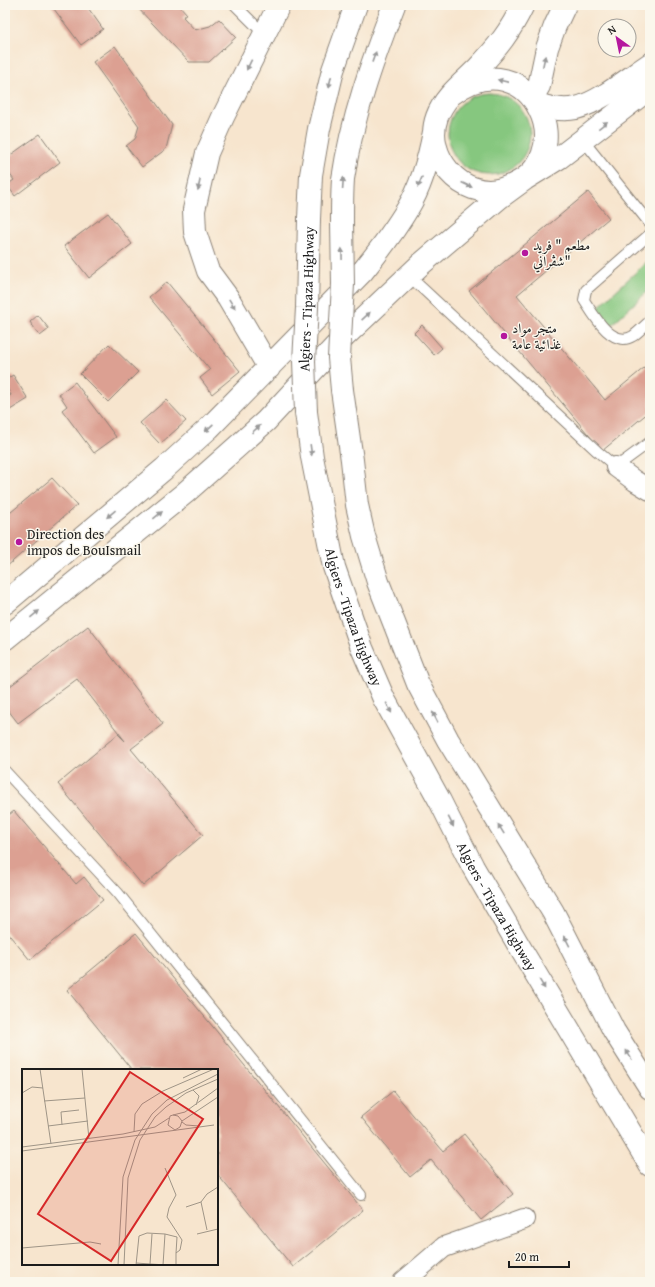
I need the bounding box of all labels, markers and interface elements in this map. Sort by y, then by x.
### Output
north arrow [597,18,637,58]
text: N [604,21,620,38]
one-way arrow [372,51,378,63]
one-way arrow [541,55,547,67]
one-way arrow [245,59,252,71]
one-way arrow [327,76,333,88]
one-way arrow [497,77,510,83]
one-way arrow [597,121,608,129]
one-way arrow [340,177,347,189]
one-way arrow [416,177,422,189]
one-way arrow [196,178,202,191]
one-way arrow [461,182,473,188]
street label: Algiers - Tipaza Highway [294,226,319,372]
place label: مطعم " فريد شڨراني" [533,235,590,273]
one-way arrow [339,248,346,260]
marker: مطعم " فريد شڨراني" [520,248,530,258]
one-way arrow [228,298,235,310]
one-way arrow [361,311,371,321]
place label: متجر مواد غذائية عامة [512,318,561,354]
marker: متجر مواد غذائية عامة [499,331,509,341]
one-way arrow [204,423,214,433]
one-way arrow [251,425,261,434]
one-way arrow [308,444,314,456]
one-way arrow [105,509,116,518]
one-way arrow [153,511,164,519]
place label: Direction des impos de BouIsmail [27,524,141,560]
marker: Direction des impos de BouIsmail [14,537,24,547]
street label: Algiers - Tipaza Highway [320,546,387,689]
one-way arrow [30,609,40,618]
one-way arrow [386,702,392,713]
one-way arrow [432,711,439,723]
one-way arrow [448,816,454,828]
one-way arrow [498,823,505,835]
street label: Algiers - Tipaza Highway [452,839,542,975]
one-way arrow [564,935,571,946]
one-way arrow [538,979,546,989]
one-way arrow [625,1050,633,1060]
inset map [22,1069,218,1265]
scale bar [509,1243,569,1269]
text: 20 m [515,1248,539,1265]

